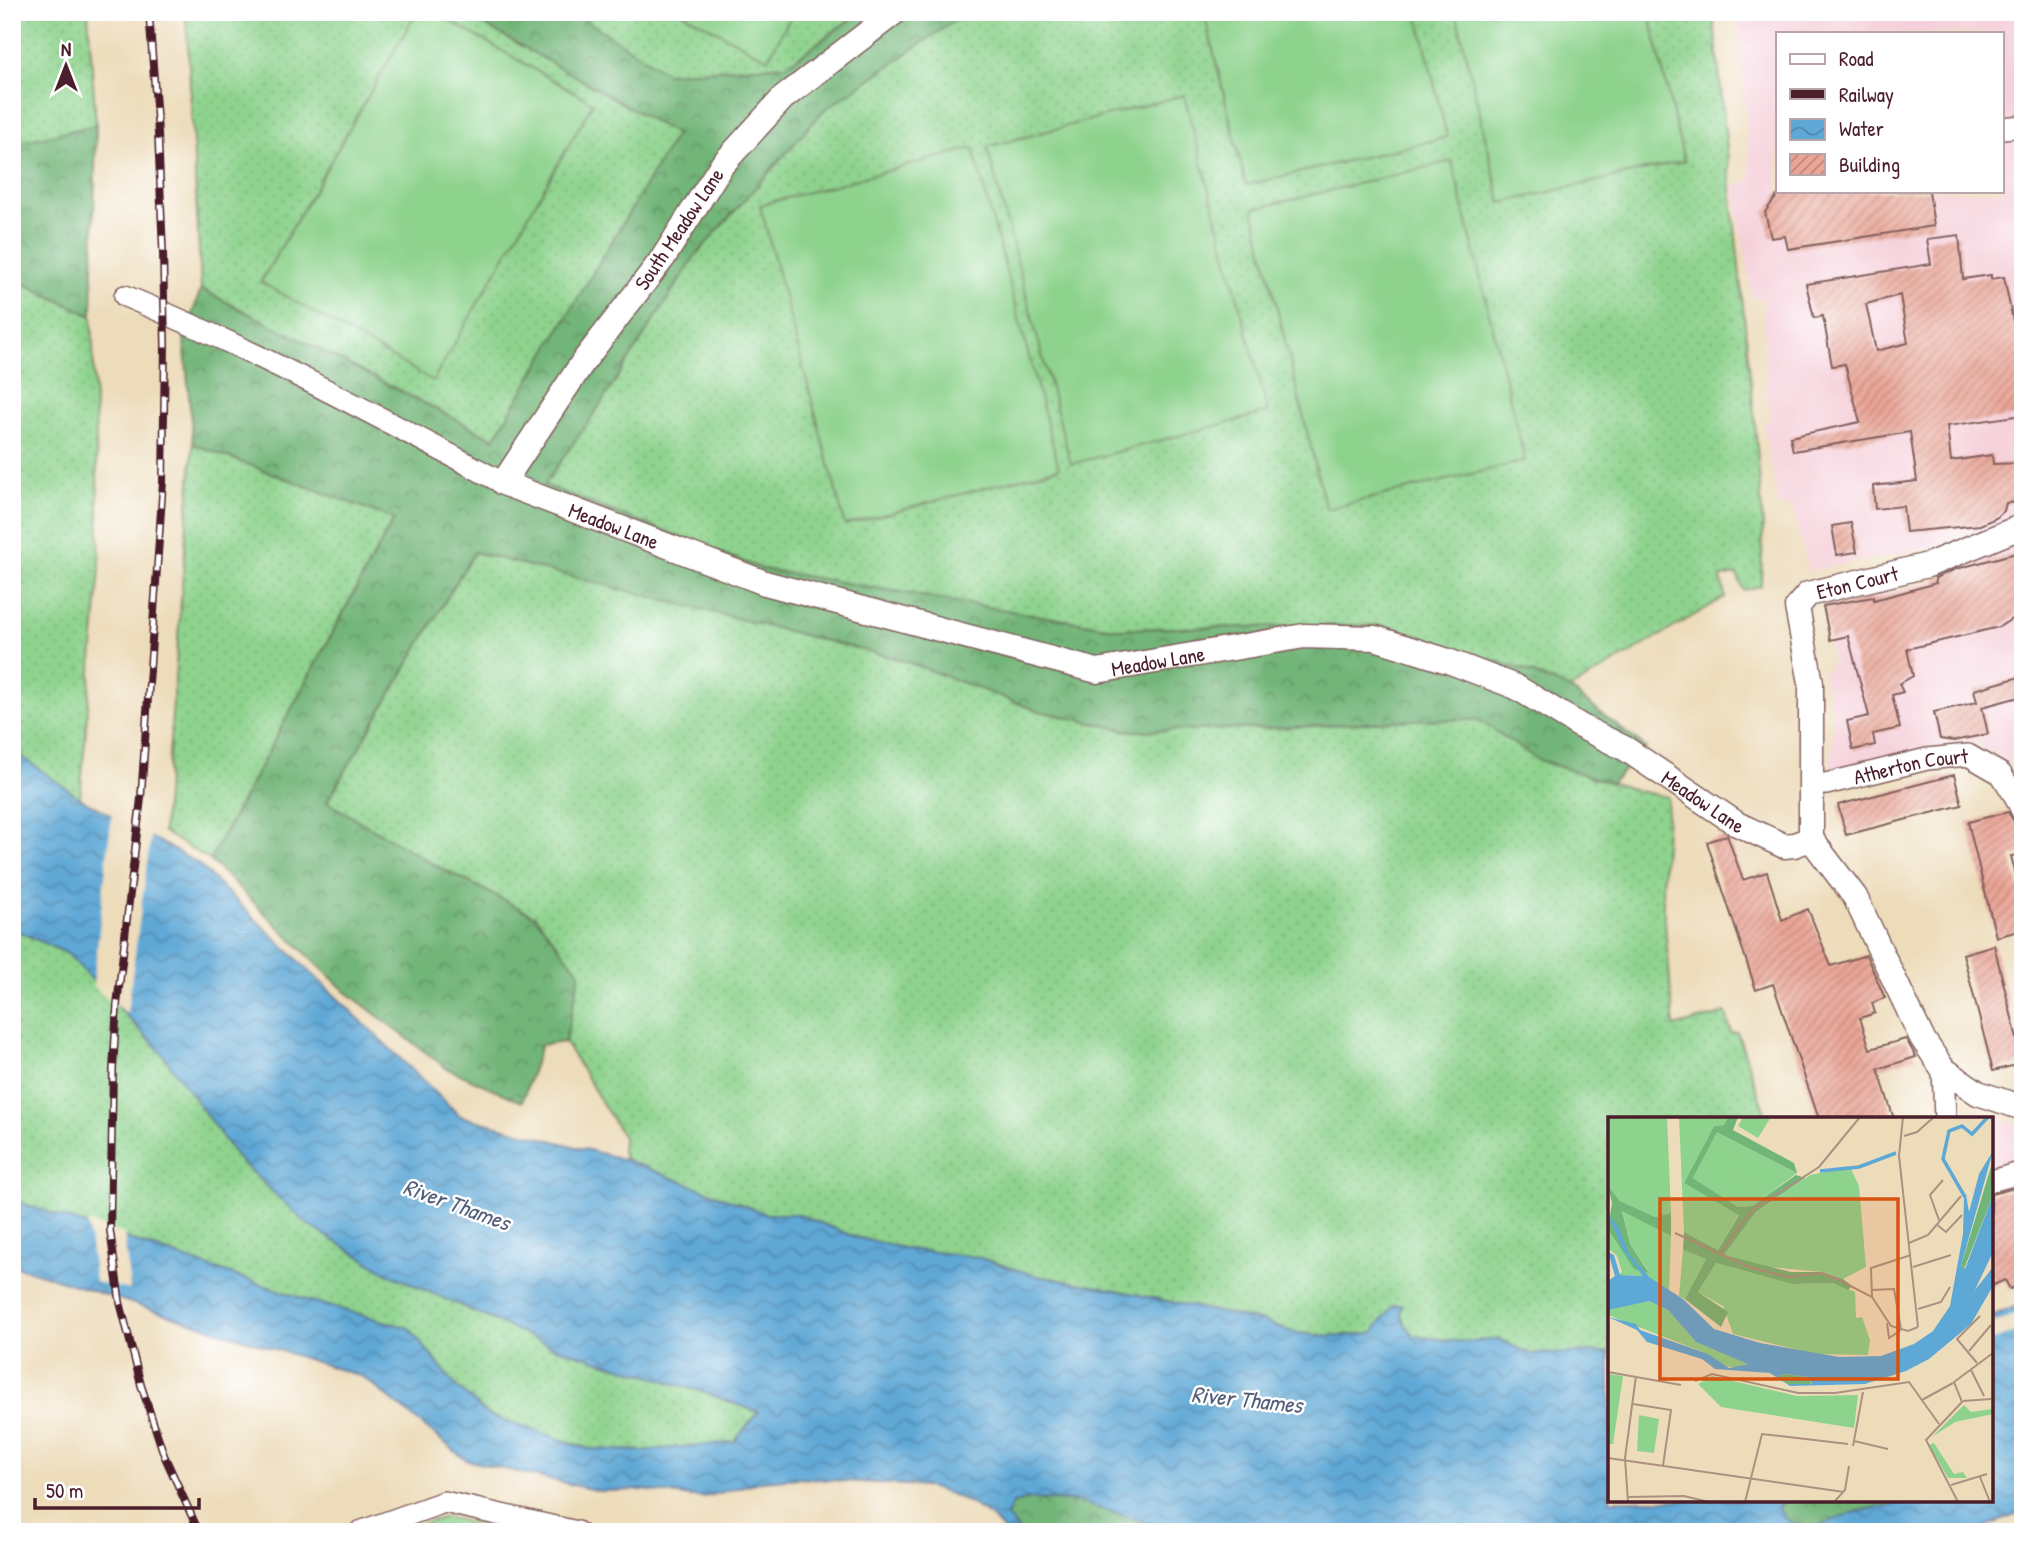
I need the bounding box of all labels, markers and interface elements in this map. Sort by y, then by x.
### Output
north arrow [32,32,102,102]
legend [1776,32,2004,192]
text: N [61,36,71,62]
text: Road [1839,44,1873,73]
text: Railway [1839,80,1894,109]
text: Water [1839,114,1884,143]
text: Building [1839,150,1900,179]
street label: South Meadow Lane [627,162,731,296]
street label: Meadow Lane [565,495,663,556]
street label: Eton Court [1813,558,1902,606]
street label: Meadow Lane [1109,639,1207,683]
street label: Atherton Court [1850,740,1970,791]
street label: Meadow Lane [1656,763,1749,840]
inset map [1608,1117,1993,1502]
water label: River Thames [399,1170,517,1238]
water label: River Thames [1190,1378,1306,1420]
scale bar [35,1467,200,1511]
text: 50 m [46,1476,83,1505]

